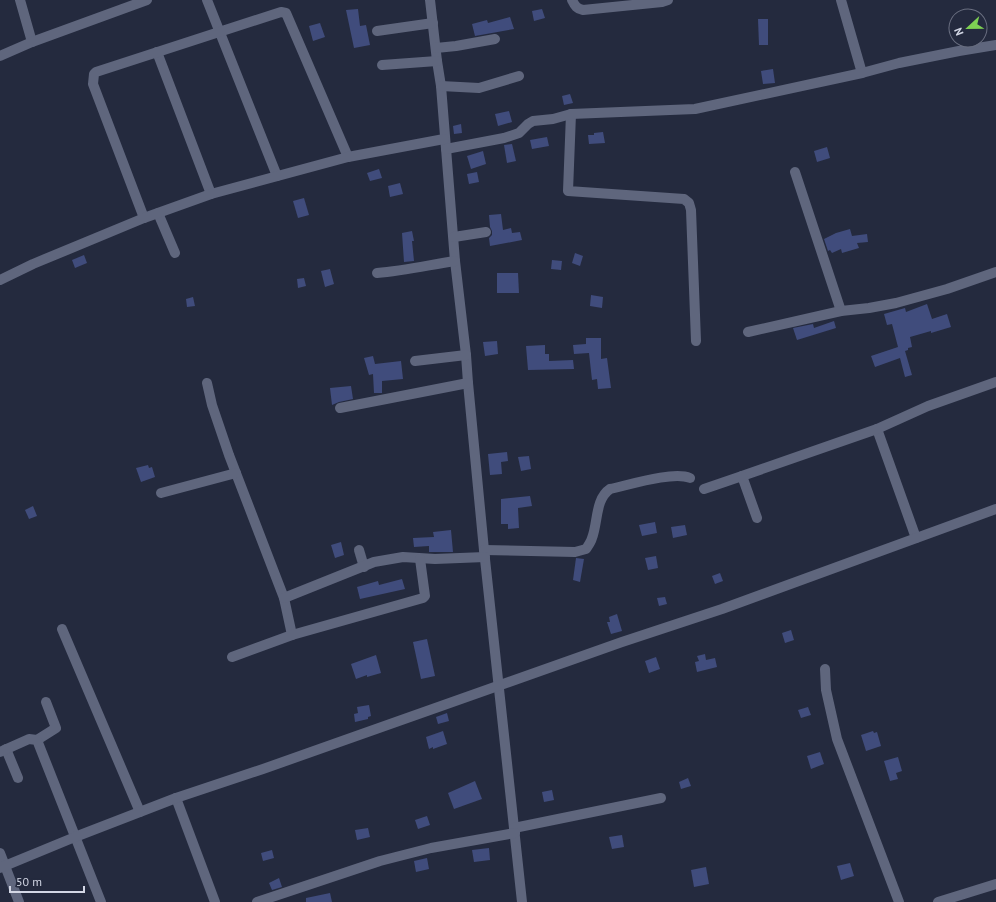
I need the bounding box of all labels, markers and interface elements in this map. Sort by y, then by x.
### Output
north arrow [948,8,988,48]
text: N [951,26,967,38]
scale bar [10,868,84,894]
text: 50 m [16,874,42,889]

